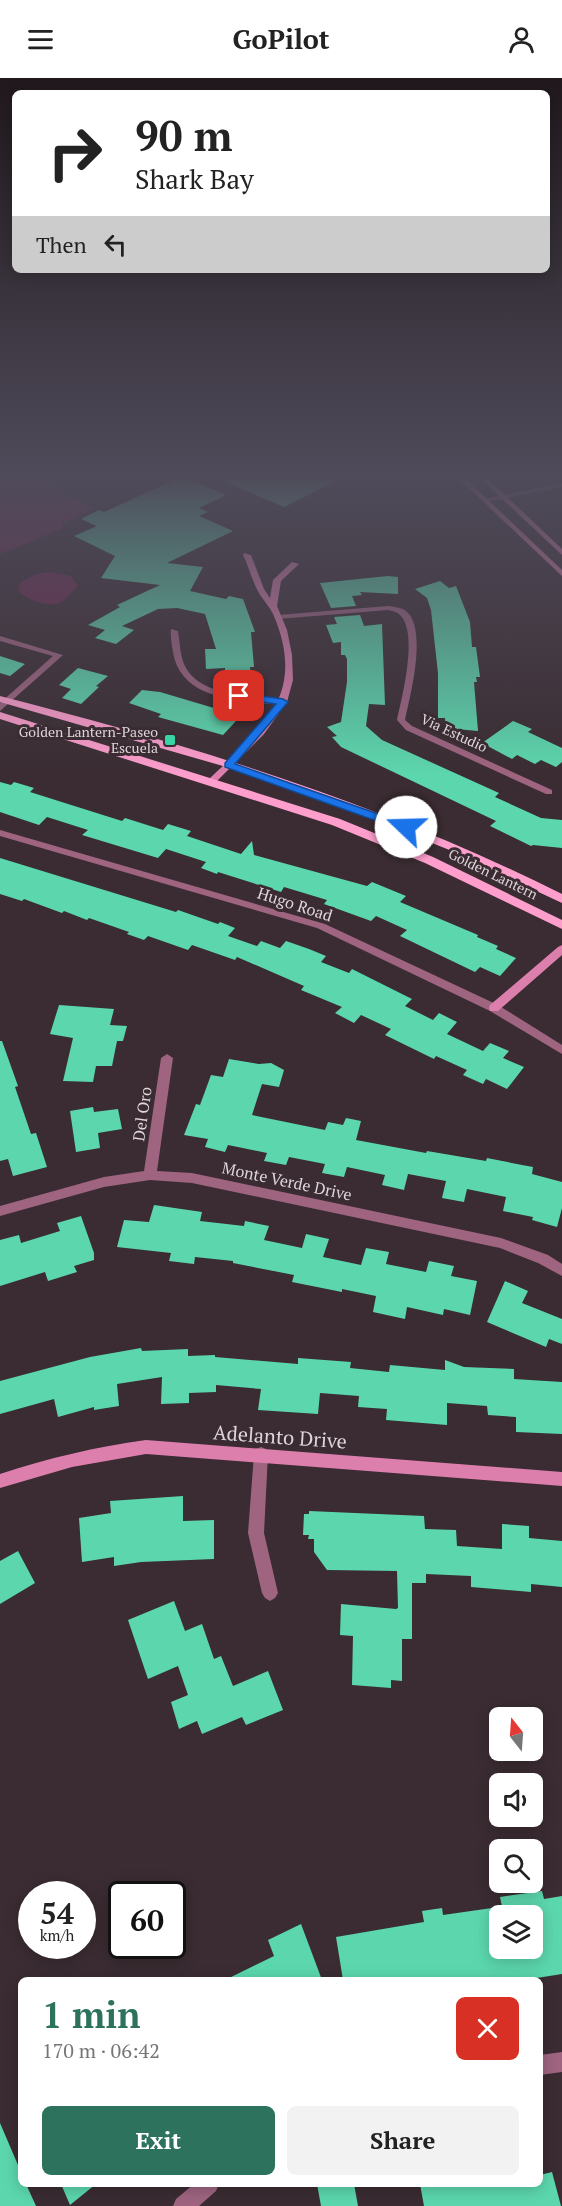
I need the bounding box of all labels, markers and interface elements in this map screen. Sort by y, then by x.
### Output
text: GoPilot [232,21,330,57]
icon: menu [24,23,57,56]
icon: person [505,23,538,56]
text: 90 m [135,107,233,163]
icon: right [36,114,114,192]
text: Shark Bay [135,161,254,197]
icon: left [99,228,132,261]
text: Then [36,230,87,259]
pin [213,670,264,721]
icon: arrive [222,679,255,712]
street label: Via Estudio [418,709,491,756]
place label: Golden Lantern-Paseo Escuela [19,722,158,757]
marker: Golden Lantern-Paseo Escuela [163,733,177,747]
position arrow [374,795,438,859]
street label: Golden Lantern [445,844,542,904]
street label: Hugo Road [255,882,335,926]
street label: Del Oro [127,1085,157,1143]
street label: Monte Verde Drive [220,1156,354,1206]
street label: Adelanto Drive [212,1418,348,1455]
north arrow [489,1707,543,1761]
map controls [489,1707,543,1959]
button: sound [489,1773,543,1827]
button: search [489,1839,543,1893]
speed limit sign: 60 [108,1881,186,1959]
text: 54 [40,1893,74,1933]
button: layers [489,1905,543,1959]
text: km/h [40,1925,74,1945]
text: 1 min [42,1991,140,2038]
button: close [456,1997,519,2060]
text: 170 m · 06:42 [42,2037,160,2064]
button: Exit [42,2106,275,2175]
button: Share [287,2106,519,2175]

